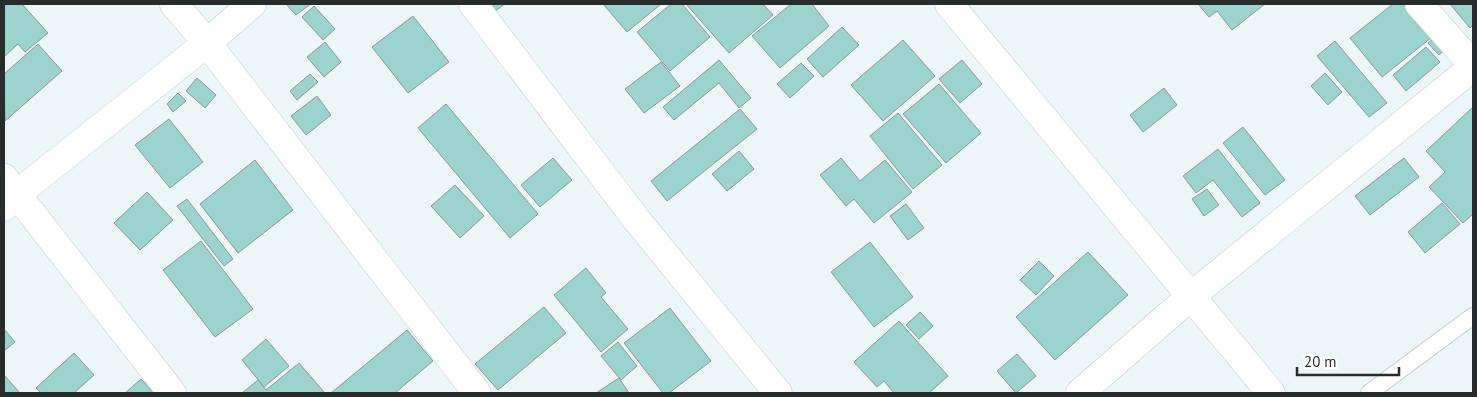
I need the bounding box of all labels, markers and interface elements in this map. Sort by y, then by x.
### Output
scale bar [1297,344,1400,376]
text: 20 m [1304,352,1337,371]

